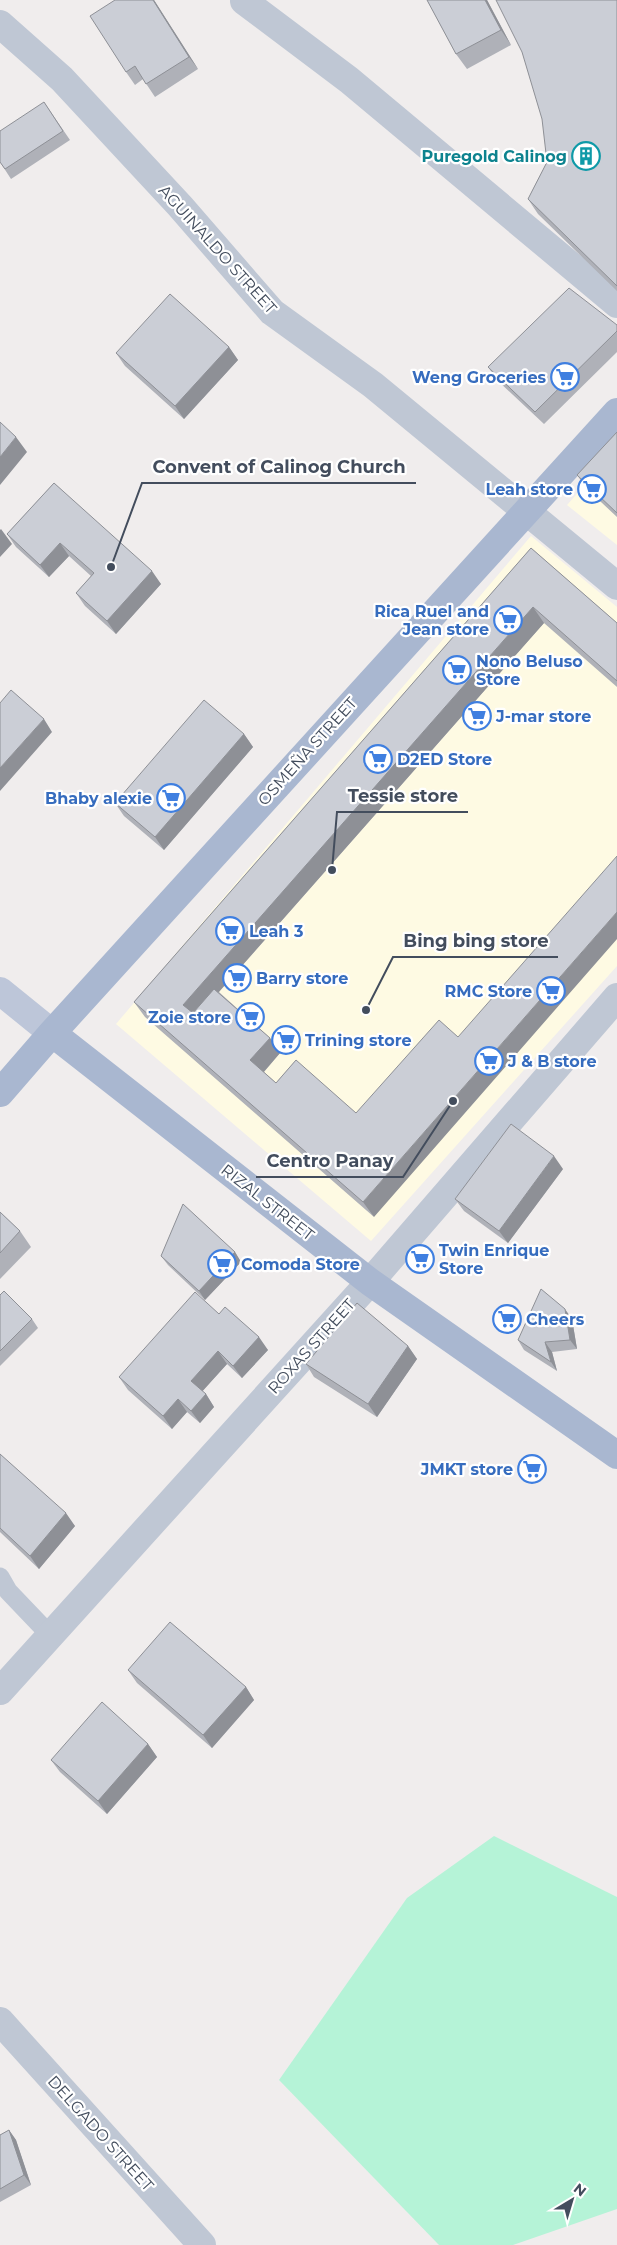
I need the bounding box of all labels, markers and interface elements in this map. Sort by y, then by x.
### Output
building icon: Puregold Calinog [571,141,601,171]
place label: Puregold Calinog [422,147,567,166]
street label: AGUINALDO STREET [155,181,281,318]
supermarket icon: Weng Groceries [550,362,580,392]
place label: Weng Groceries [412,368,547,387]
callout: Convent of Calinog Church [142,450,416,483]
text: Convent of Calinog Church [152,456,406,478]
supermarket icon: Leah store [577,474,607,504]
place label: Leah store [486,480,573,499]
place label: Rica Ruel and Jean store [374,602,489,639]
supermarket icon: Rica Ruel and Jean store [493,605,523,635]
place label: Nono Beluso Store [476,652,583,689]
supermarket icon: Nono Beluso Store [442,655,472,685]
street label: OSMEÑA STREET [254,693,361,809]
supermarket icon: J-mar store [462,701,492,731]
place label: J-mar store [495,707,591,726]
supermarket icon: D2ED Store [363,744,393,774]
place label: D2ED Store [397,750,492,769]
callout: Tessie store [337,779,468,812]
supermarket icon: Bhaby alexie [156,783,186,813]
text: Tessie store [348,785,458,807]
place label: Bhaby alexie [45,789,152,808]
supermarket icon: Leah 3 [215,916,245,946]
place label: Leah 3 [249,922,303,941]
callout: Bing bing store [393,924,558,957]
text: Bing bing store [403,930,549,952]
supermarket icon: Barry store [222,963,252,993]
place label: Barry store [256,969,348,988]
supermarket icon: RMC Store [536,976,566,1006]
place label: RMC Store [445,982,532,1001]
supermarket icon: Zoie store [235,1002,265,1032]
place label: Zoie store [148,1008,231,1027]
supermarket icon: Trining store [271,1025,301,1055]
place label: Trining store [305,1031,412,1050]
supermarket icon: J & B store [474,1046,504,1076]
place label: J & B store [507,1052,597,1071]
callout: Centro Panay [256,1144,403,1177]
text: Centro Panay [267,1150,394,1172]
street label: RIZAL STREET [217,1160,319,1245]
place label: Twin Enrique Store [439,1241,549,1278]
supermarket icon: Twin Enrique Store [405,1244,435,1274]
supermarket icon: Comoda Store [207,1249,237,1279]
place label: Comoda Store [241,1255,360,1274]
street label: ROXAS STREET [264,1294,359,1398]
supermarket icon: Cheers [492,1304,522,1334]
place label: Cheers [526,1310,585,1329]
supermarket icon: JMKT store [517,1454,547,1484]
place label: JMKT store [420,1460,513,1479]
street label: DELGADO STREET [44,2072,158,2196]
north arrow [547,2175,597,2225]
text: N [570,2179,590,2200]

